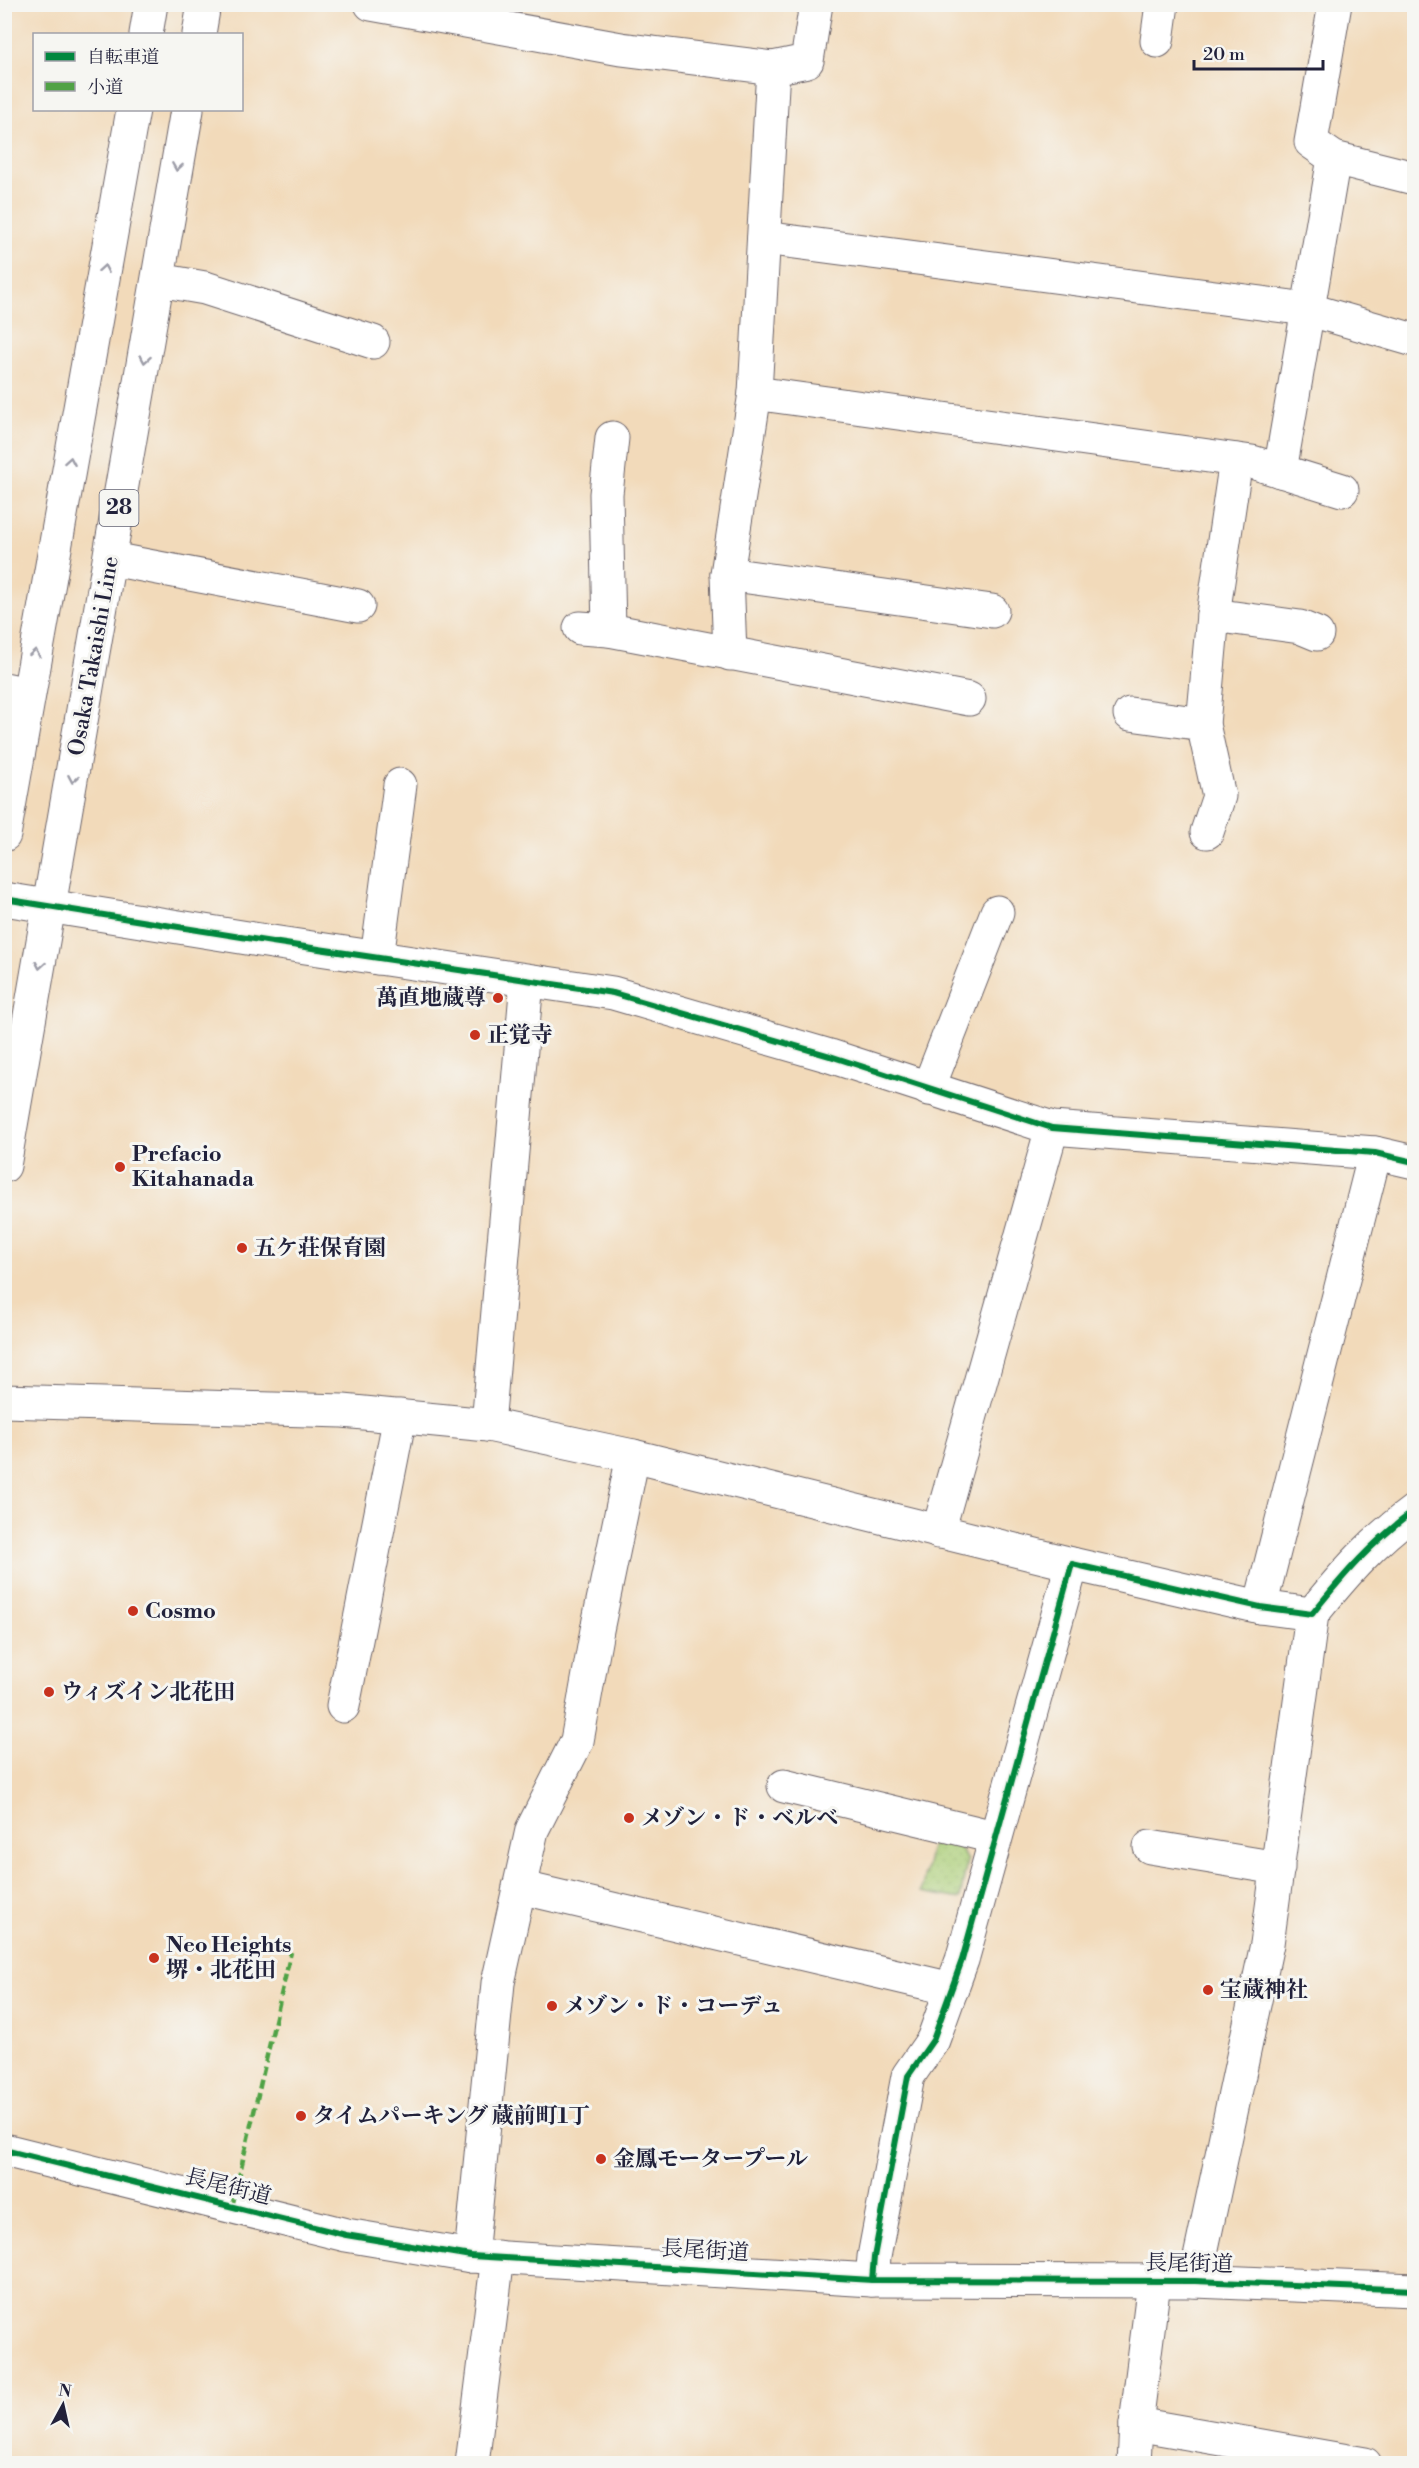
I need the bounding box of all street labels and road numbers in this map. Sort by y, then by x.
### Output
road number: 28 [100,490,138,526]
street label: Osaka Takaishi Line [63,554,125,758]
street label: 長尾街道 [182,2163,274,2211]
street label: 長尾街道 [660,2235,750,2267]
street label: 長尾街道 [1145,2250,1233,2278]

